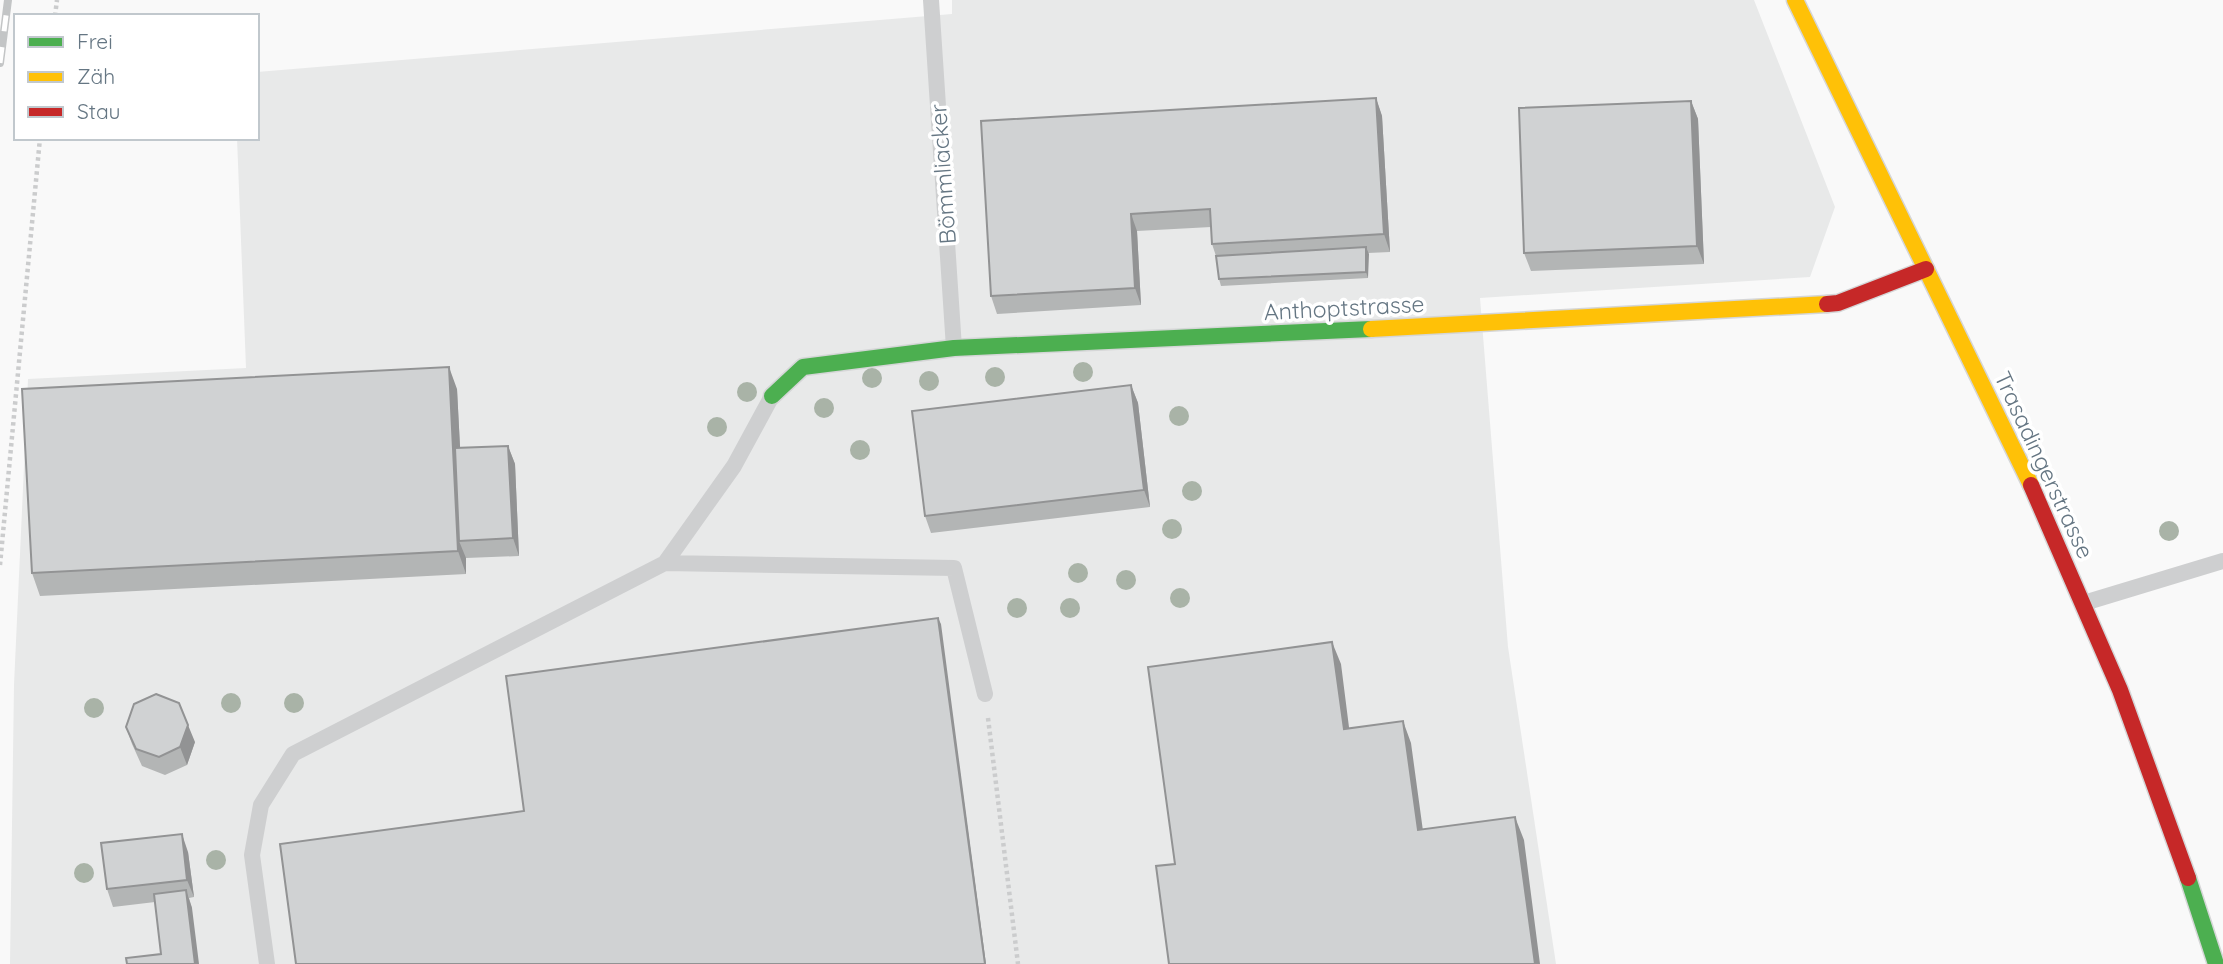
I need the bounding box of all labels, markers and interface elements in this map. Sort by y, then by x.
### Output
legend [14,14,259,140]
text: Frei [77,28,113,54]
text: Zäh [77,63,115,89]
text: Stau [77,98,120,124]
street label: Bömmliacker [923,103,962,245]
street label: Anthoptstrasse [1263,289,1425,326]
street label: Trasadingerstrasse [1988,366,2101,563]

